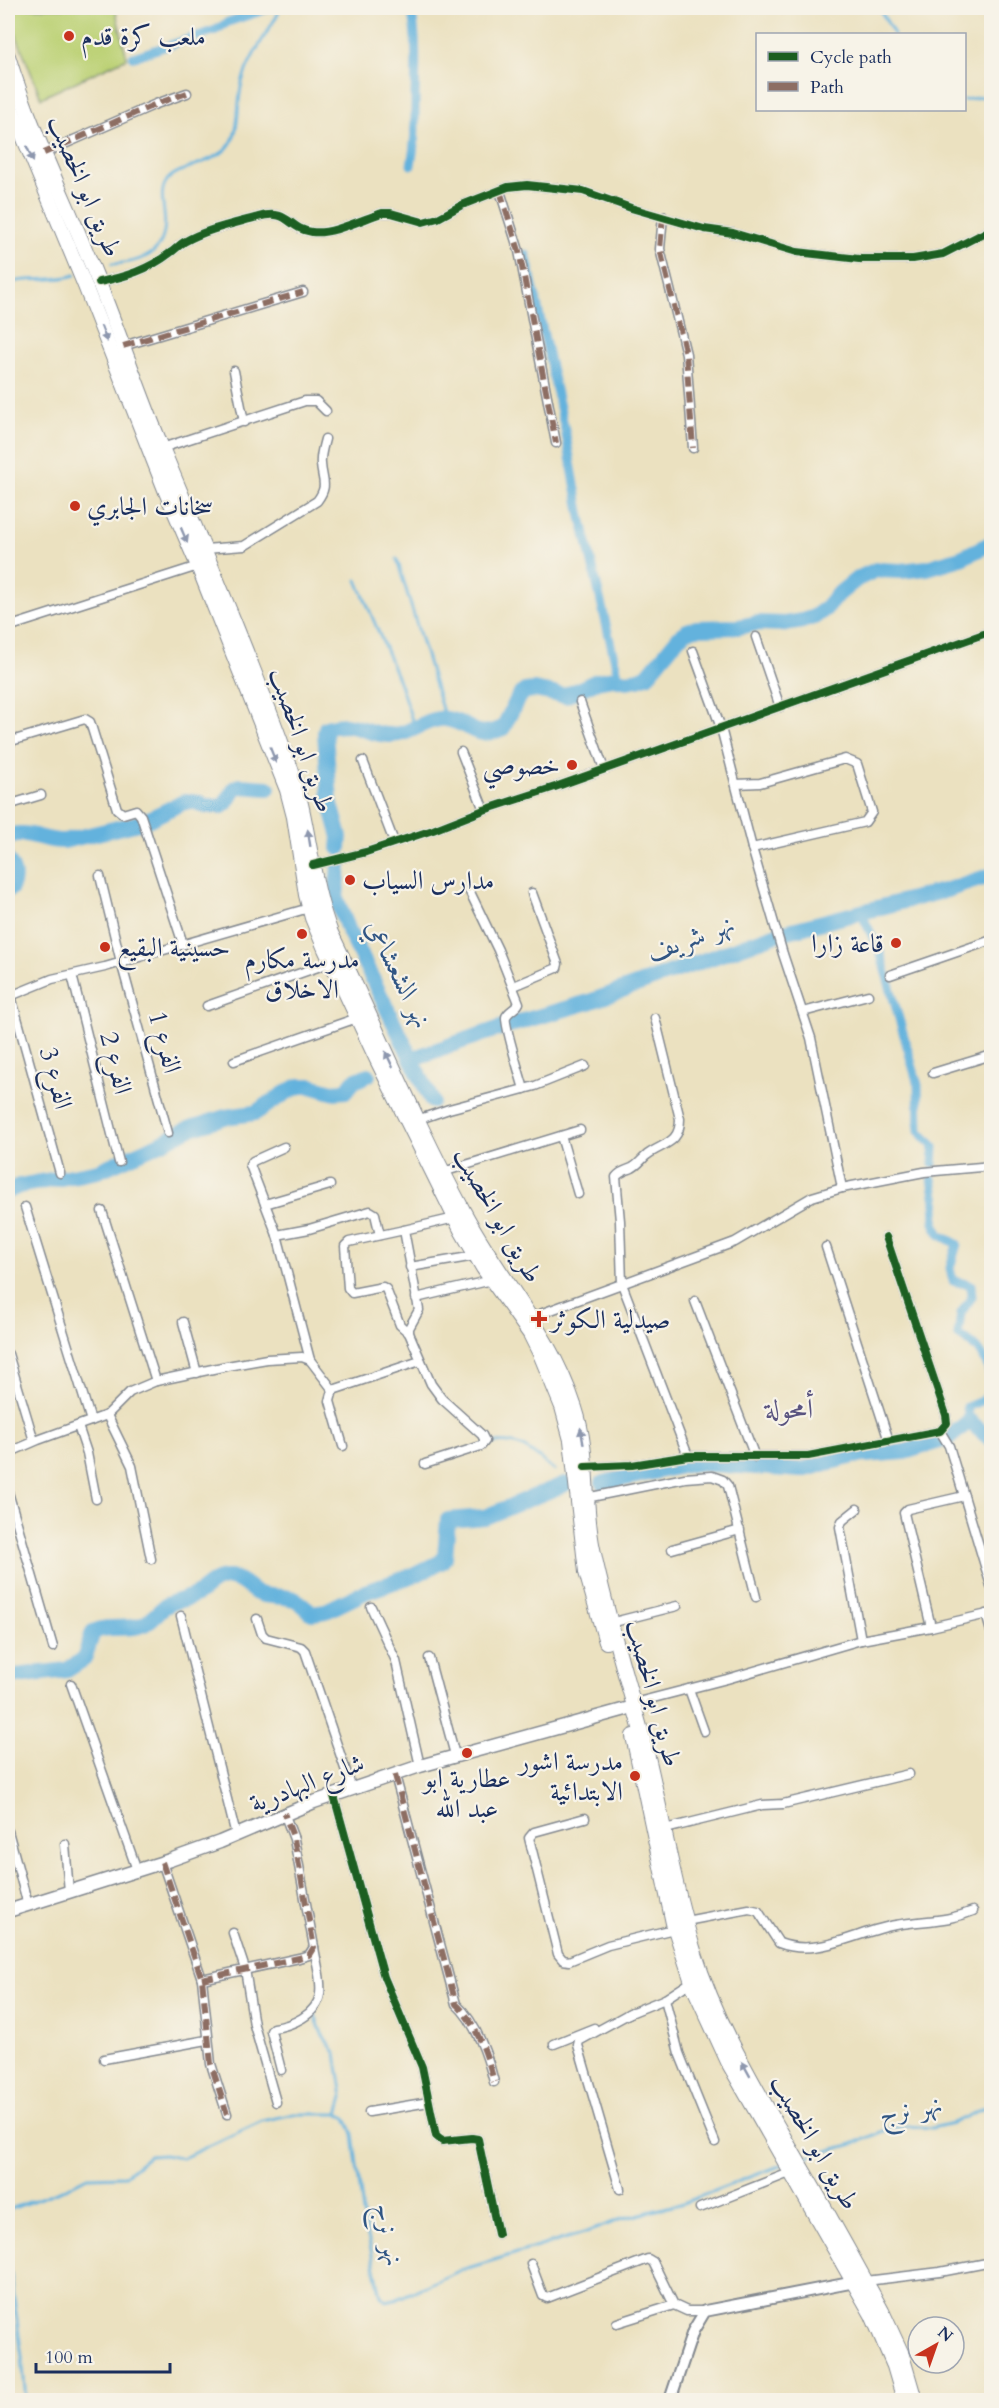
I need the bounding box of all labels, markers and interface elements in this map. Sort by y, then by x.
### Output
place label: ملعب كرة قدم [81,19,206,59]
marker: ملعب كرة قدم [62,29,76,43]
legend [756,33,966,111]
text: Cycle path [810,45,892,70]
text: Path [810,75,844,100]
street label: طريق ابو الخصيب [39,110,131,262]
one-way arrow [26,145,35,163]
one-way arrow [99,326,109,344]
place label: سخانات الجابري [87,489,213,527]
marker: سخانات الجابري [68,499,82,513]
one-way arrow [180,526,189,544]
street label: طريق ابو الخصيب [261,663,343,817]
one-way arrow [268,746,278,764]
place label: خصوصي [482,748,560,789]
marker: خصوصي [565,758,579,772]
one-way arrow [304,828,313,847]
place label: مدارس السياب [362,863,495,898]
marker: مدارس السياب [343,873,357,887]
water label: نهر شريف [642,905,740,971]
water label: نهر الشعشاعي [354,913,441,1036]
place label: قاعة زارا [811,926,884,961]
marker: مدرسة مكارم الاخلاق [295,927,309,941]
place label: حسينية البقيع [117,930,230,971]
marker: قاعة زارا [889,936,903,950]
marker: حسينية البقيع [98,940,112,954]
place label: مدرسة مكارم الاخلاق [244,942,360,1007]
street label: الفرع 1 [136,1007,190,1078]
street label: الفرع 2 [87,1028,141,1099]
street label: الفرع 3 [27,1043,81,1114]
one-way arrow [385,1051,394,1068]
street label: طريق ابو الخصيب [445,1141,551,1289]
place label: صيدلية الكوثر [548,1302,670,1337]
marker: صيدلية الكوثر [532,1312,546,1326]
district label: أمحولة [763,1389,814,1428]
one-way arrow [577,1427,586,1446]
street label: طريق ابو الخصيب [618,1615,690,1771]
place label: مدرسة اشور الابتدائية [516,1744,623,1809]
street label: شارع البهادرية [245,1745,371,1825]
marker: عطارية ابو عبد الله [460,1746,474,1760]
place label: عطارية ابو عبد الله [420,1761,511,1826]
marker: مدرسة اشور الابتدائية [628,1769,642,1783]
one-way arrow [741,2060,751,2077]
street label: طريق ابو الخصيب [762,2068,868,2216]
water label: نهر نرج [876,2085,946,2138]
water label: نهر نرج [360,2200,413,2271]
north arrow [906,2315,966,2375]
text: N [933,2321,957,2347]
scale bar [36,2336,170,2374]
text: 100 m [45,2345,93,2370]

